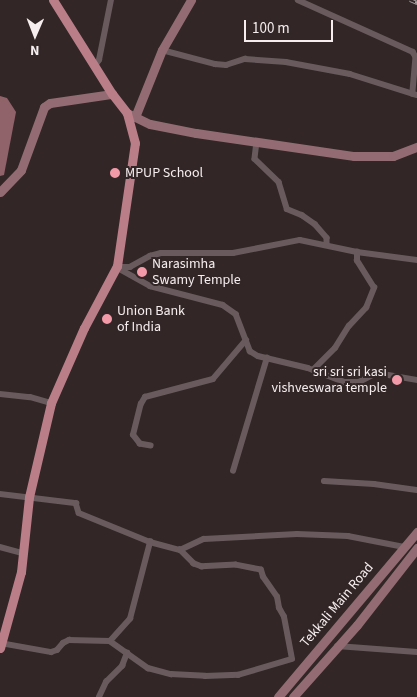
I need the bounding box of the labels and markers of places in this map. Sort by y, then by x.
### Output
place label: MPUP School [125,165,203,181]
marker: MPUP School [109,167,121,179]
place label: Narasimha Swamy Temple [152,256,241,288]
marker: Narasimha Swamy Temple [136,266,148,278]
place label: Union Bank of India [117,303,185,336]
marker: Union Bank of India [101,313,113,325]
place label: sri sri sri kasi vishveswara temple [272,364,387,397]
marker: sri sri sri kasi vishveswara temple [391,374,403,386]

